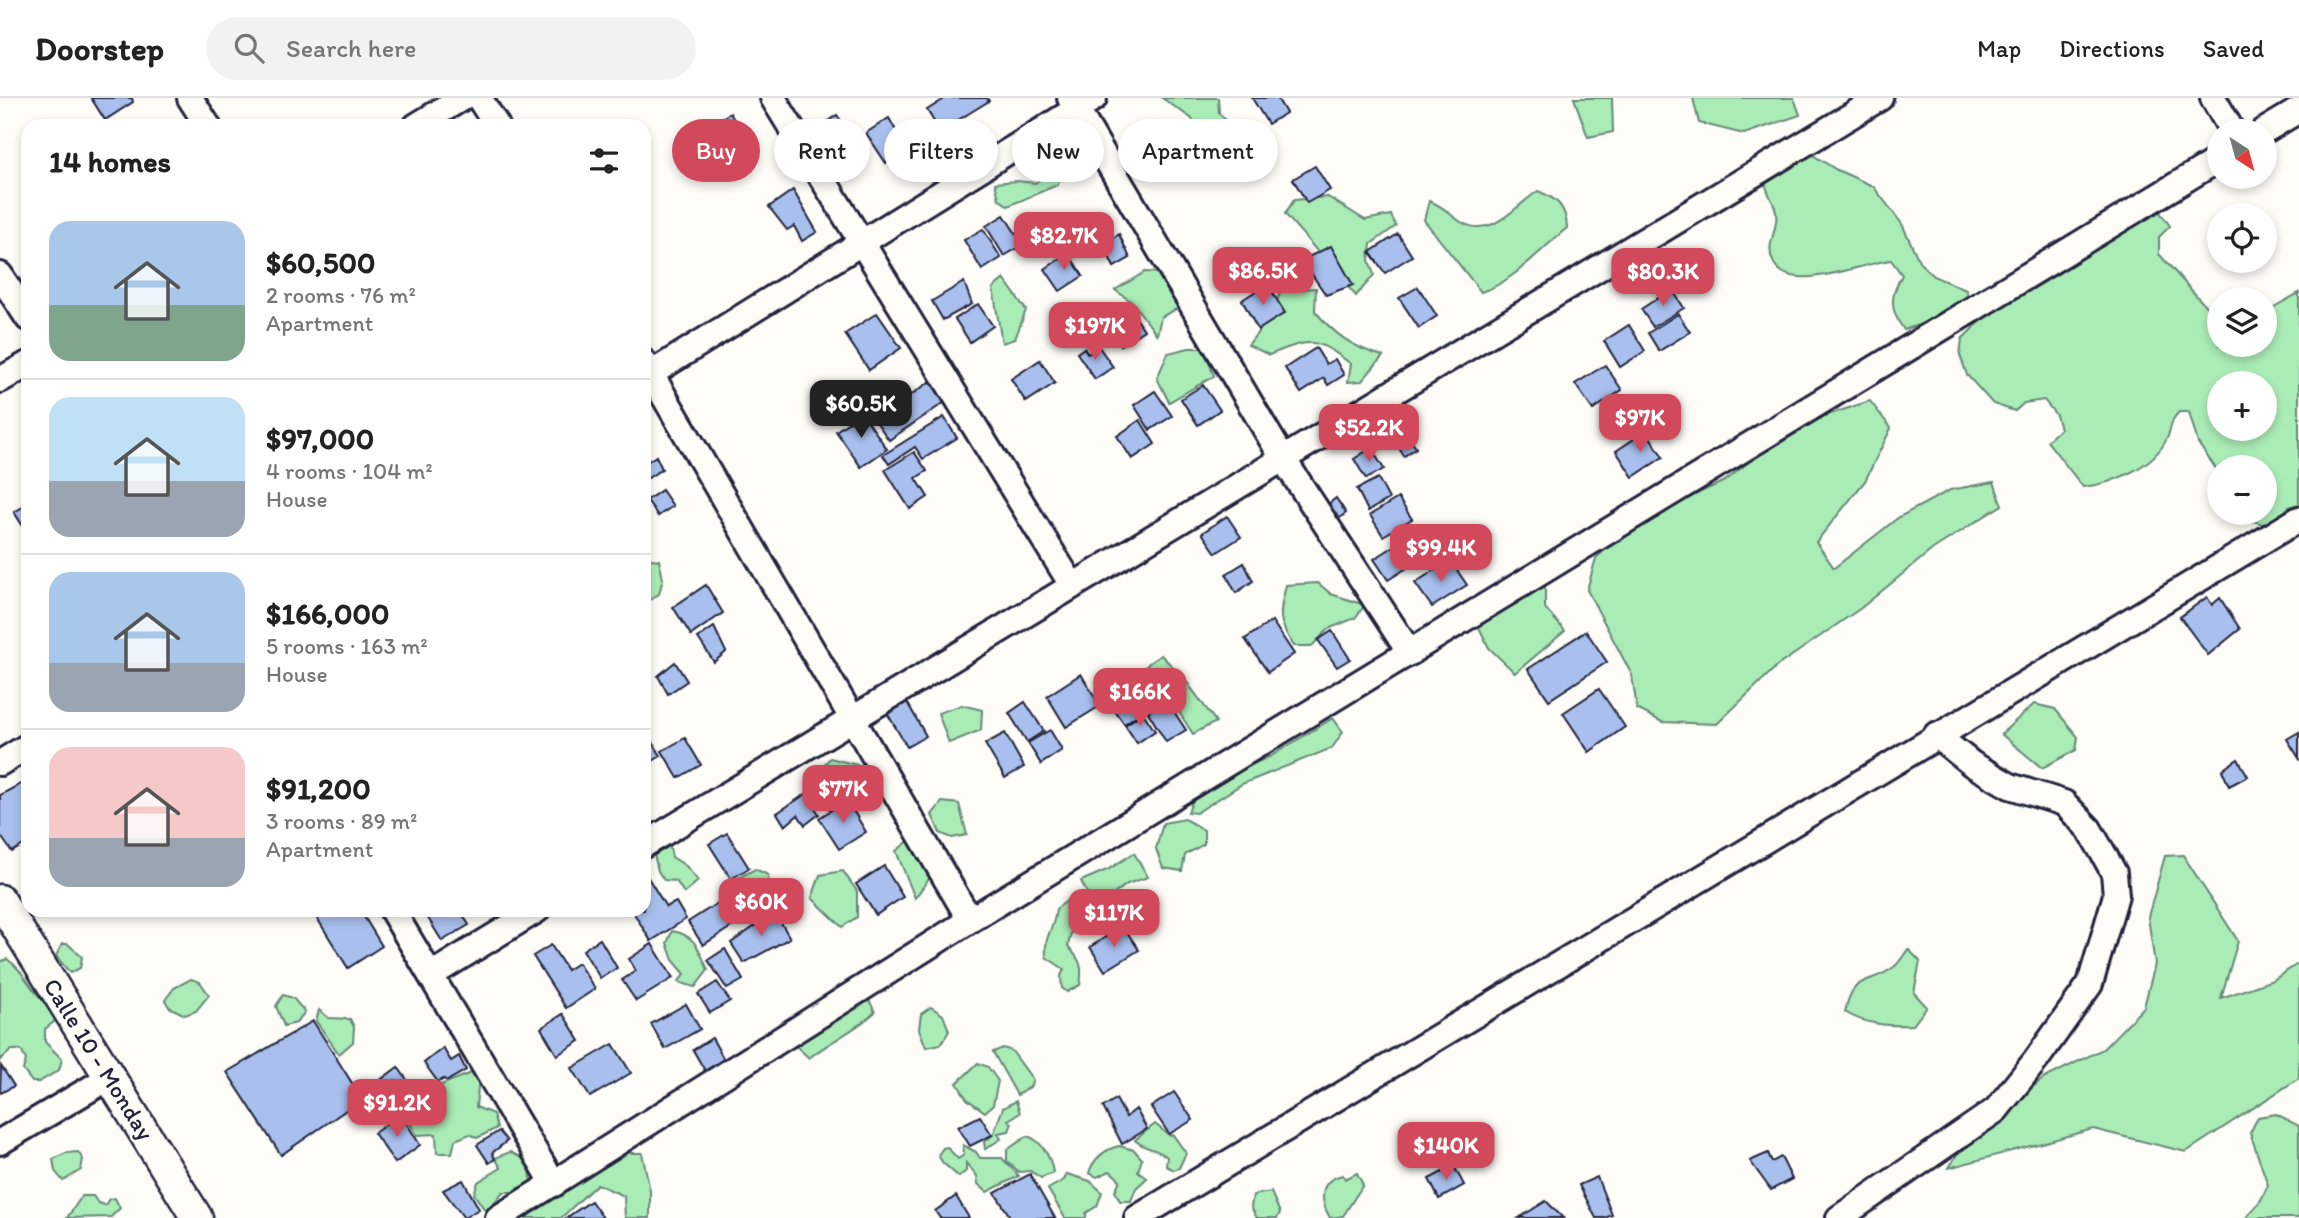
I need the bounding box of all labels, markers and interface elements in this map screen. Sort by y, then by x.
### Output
search box [206,17,696,80]
text: Doorstep [35,29,164,68]
icon: search [230,29,268,67]
text: Search here [286,32,416,64]
text: Map [1977,34,2021,63]
text: Directions [2059,34,2165,63]
text: Saved [2203,34,2264,63]
chip: Buy [672,119,760,182]
chip: Rent [774,119,870,182]
chip: Filters [884,119,998,182]
chip: New [1012,119,1104,182]
chip: Apartment [1118,119,1278,182]
north arrow [2207,119,2277,189]
map controls [2207,119,2277,525]
icon: filters [585,142,623,180]
text: 14 homes [49,143,171,180]
button: locate [2207,203,2277,273]
pin: $82.7K [1007,212,1121,272]
text: $82.7K [1030,221,1098,249]
text: $60,500 [266,244,375,281]
pin: $86.5K [1206,248,1320,307]
pin: $80.3K [1606,248,1720,308]
icon: home [105,249,189,333]
text: $86.5K [1229,256,1297,284]
text: $80.3K [1627,257,1699,285]
text: 2 rooms · 76 m² [266,281,416,309]
button: layers [2207,287,2277,357]
pin: $197K [1046,302,1144,362]
text: Apartment [266,309,373,337]
text: $197K [1065,311,1125,339]
button: + [2207,371,2277,441]
pin: $60.5K [804,380,918,440]
text: $60.5K [826,389,896,417]
pin: $97K [1599,394,1681,454]
text: $97K [1615,403,1665,431]
pin: $52.2K [1312,404,1426,464]
text: $52.2K [1335,413,1403,441]
text: $97,000 [266,420,374,457]
icon: home [105,425,189,509]
button: − [2207,455,2277,525]
text: 4 rooms · 104 m² [266,457,433,485]
text: House [266,485,328,513]
pin: $99.4K [1384,524,1498,584]
text: $99.4K [1406,533,1476,561]
text: $166,000 [266,595,389,632]
icon: home [105,600,189,684]
text: 5 rooms · 163 m² [266,632,428,660]
text: House [266,660,328,688]
pin: $166K [1091,668,1189,728]
text: $166K [1109,677,1171,705]
pin: $77K [802,766,884,825]
text: $91,200 [266,770,371,807]
text: $77K [818,774,868,802]
icon: home [105,775,189,859]
text: 3 rooms · 89 m² [266,807,417,835]
text: Apartment [266,835,373,863]
pin: $60K [720,878,802,938]
text: $60K [735,887,787,915]
pin: $117K [1065,890,1163,949]
text: $117K [1084,898,1144,926]
street label: Calle 10 - Monday [38,973,161,1146]
pin: $91.2K [340,1080,454,1139]
text: $91.2K [364,1088,430,1116]
pin: $140K [1397,1122,1495,1182]
text: $140K [1413,1131,1479,1159]

